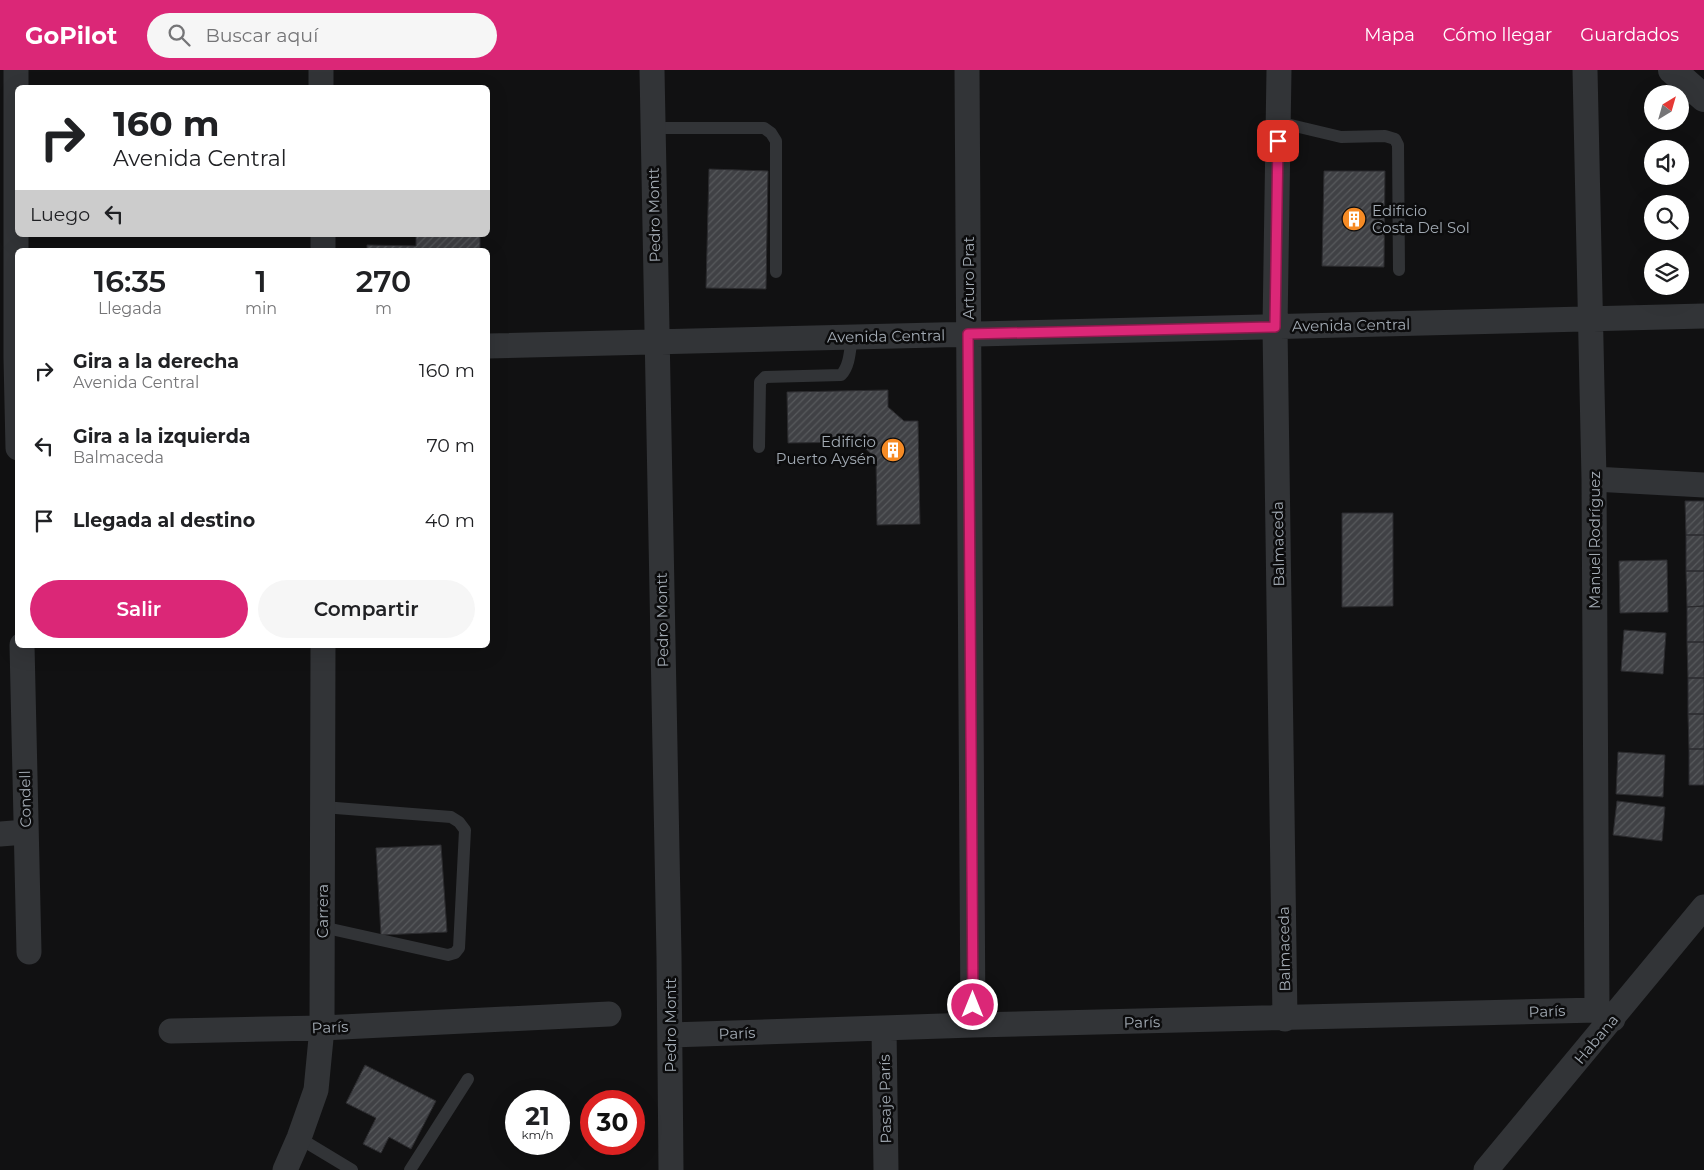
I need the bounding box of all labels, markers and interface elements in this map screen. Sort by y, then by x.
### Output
search box [147,13,497,58]
text: GoPilot [25,21,117,50]
icon: search [165,21,193,49]
text: Buscar aquí [205,24,318,47]
text: Mapa [1364,24,1415,46]
text: Cómo llegar [1443,24,1552,46]
text: Guardados [1580,24,1679,46]
north arrow [1644,85,1689,130]
map controls [1644,85,1689,295]
text: 160 m [113,102,219,145]
icon: right [30,105,95,170]
pin [1257,120,1299,162]
icon: arrive [1264,127,1292,155]
button: sound [1644,140,1689,185]
text: Avenida Central [113,145,287,172]
street label: Pedro Montt [644,167,664,263]
button: search [1644,195,1689,240]
icon: left [100,200,128,228]
place label: Edificio Costa Del Sol [1372,201,1470,237]
text: Luego [30,203,90,226]
building icon: Edificio Costa Del Sol [1341,206,1367,232]
street label: Arturo Prat [959,236,978,320]
button: layers [1644,250,1689,295]
text: 16:35 [94,263,166,300]
text: 1 [255,263,267,300]
text: 270 [356,263,411,300]
text: Llegada [98,299,162,318]
text: min [245,299,277,318]
text: m [375,299,392,318]
street label: Avenida Central [1292,314,1410,336]
street label: Avenida Central [827,325,945,347]
text: Gira a la derecha [73,350,239,373]
icon: right [30,357,58,385]
text: 160 m [419,359,475,382]
text: Avenida Central [73,373,199,392]
text: Gira a la izquierda [73,425,251,448]
icon: left [30,432,58,460]
place label: Edificio Puerto Aysén [776,432,876,468]
text: 70 m [426,434,475,457]
building icon: Edificio Puerto Aysén [880,437,906,463]
text: Balmaceda [73,448,164,467]
street label: Manuel Rodríguez [1585,471,1604,609]
street label: Balmaceda [1268,501,1288,587]
icon: arrive [30,507,58,535]
text: Llegada al destino [73,509,255,532]
text: 40 m [425,509,475,532]
street label: Pedro Montt [652,572,672,668]
button: Salir [30,580,248,638]
button: Compartir [258,580,475,638]
street label: Condell [15,770,35,828]
street label: Carrera [313,884,332,938]
street label: Balmaceda [1274,906,1294,992]
street label: Pedro Montt [661,978,680,1072]
position arrow [946,978,998,1030]
street label: París [1528,1001,1566,1021]
street label: Habana [1570,1010,1622,1068]
street label: París [1124,1012,1160,1032]
street label: París [311,1017,349,1037]
street label: París [718,1023,756,1043]
street label: Pasaje París [875,1054,895,1144]
speed limit sign: 30 [580,1090,645,1155]
text: 21 [525,1101,550,1131]
text: km/h [521,1127,554,1142]

